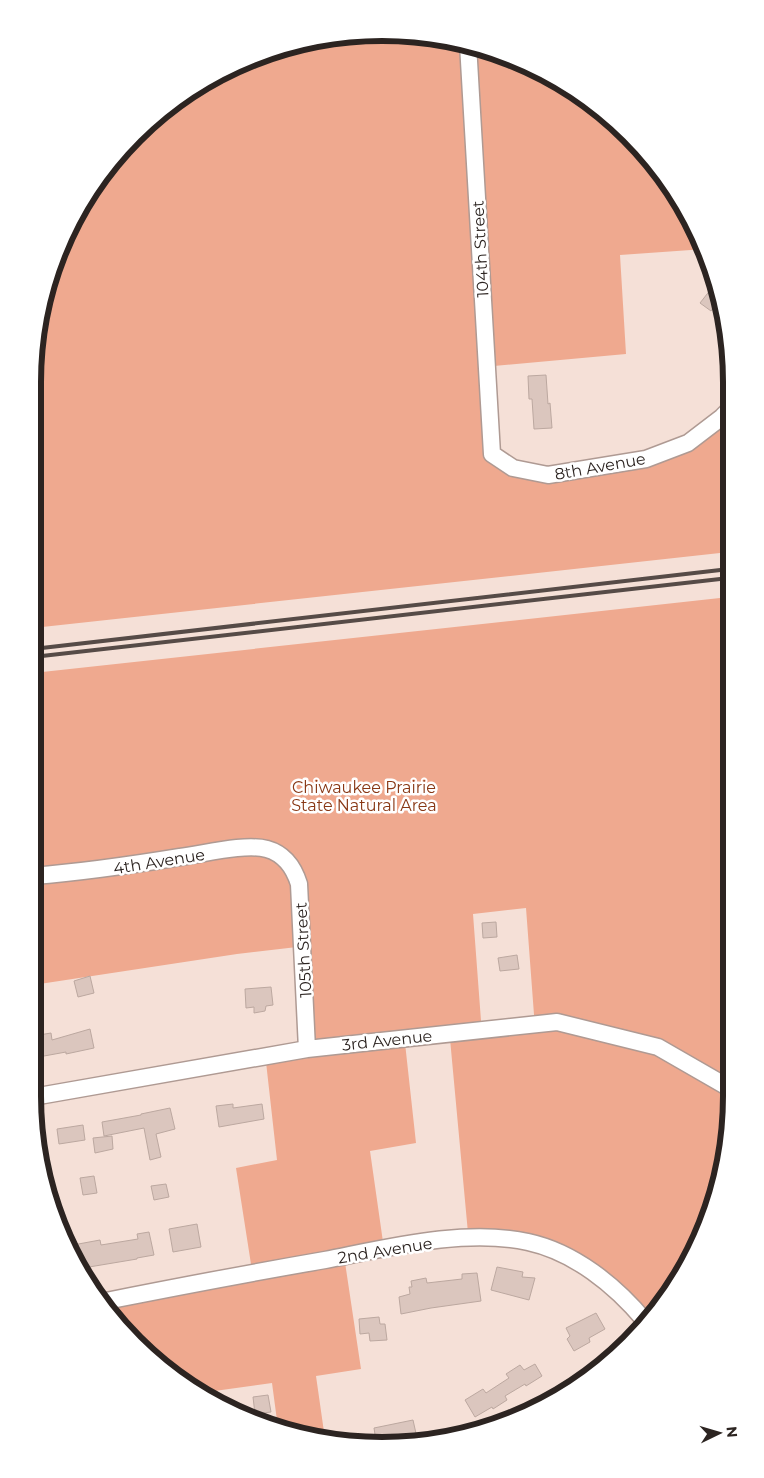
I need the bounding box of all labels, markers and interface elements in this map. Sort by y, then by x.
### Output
street label: 104th Street [468,200,493,298]
street label: 8th Avenue [553,449,647,484]
park label: Chiwaukee Prairie State Natural Area [291,778,437,815]
street label: 4th Avenue [112,845,206,878]
street label: 105th Street [291,901,315,998]
street label: 3rd Avenue [341,1026,433,1055]
street label: 2nd Avenue [337,1234,434,1267]
north arrow [694,1408,744,1458]
text: N [722,1425,741,1438]

